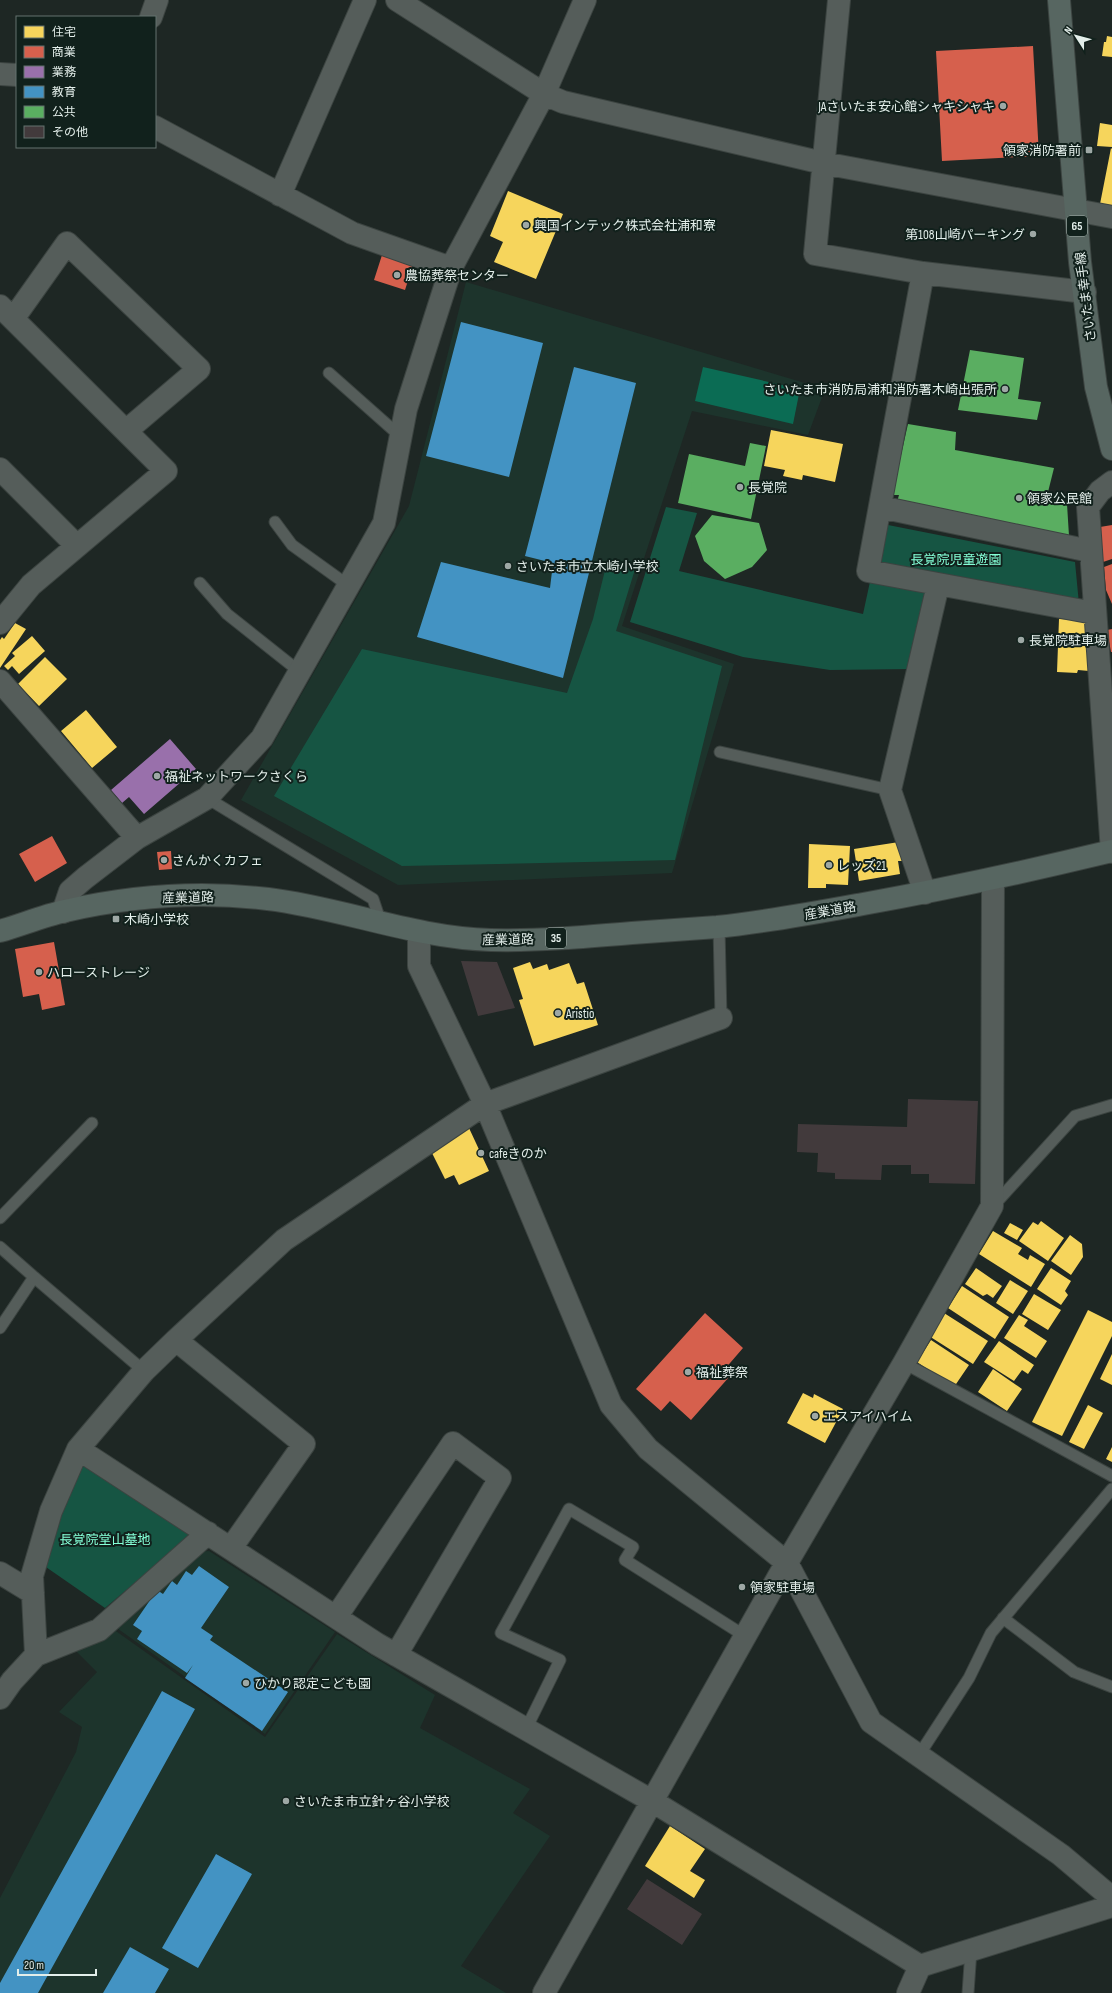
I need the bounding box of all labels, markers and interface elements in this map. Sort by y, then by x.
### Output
legend [16,16,156,148]
north arrow [1056,16,1096,56]
text: N [1061,24,1075,37]
text: 住宅 [52,25,76,40]
text: 商業 [52,45,76,60]
text: 業務 [52,65,76,80]
text: 教育 [52,85,76,100]
place label: JAさいたま安心館シャキシャキ [817,99,995,115]
marker: JAさいたま安心館シャキシャキ [998,101,1008,111]
text: 公共 [52,105,76,120]
text: その他 [52,125,88,140]
place label: 領家消防署前 [1003,143,1081,159]
marker: 領家消防署前 [1084,145,1094,155]
road number: 65 [1067,216,1087,236]
place label: 興国インテック株式会社浦和寮 [534,218,716,234]
marker: 興国インテック株式会社浦和寮 [521,220,531,230]
place label: 第108山崎パーキング [905,227,1025,243]
marker: 第108山崎パーキング [1028,229,1038,239]
street label: さいたま幸手線 [1073,251,1099,343]
place label: 農協葬祭センター [405,268,509,284]
marker: 農協葬祭センター [392,270,402,280]
place label: さいたま市消防局浦和消防署木崎出張所 [763,382,997,398]
marker: さいたま市消防局浦和消防署木崎出張所 [1000,384,1010,394]
place label: 長覚院 [748,480,787,496]
marker: 長覚院 [735,482,745,492]
place label: 領家公民館 [1027,491,1092,507]
marker: 領家公民館 [1014,493,1024,503]
park label: 長覚院児童遊園 [910,552,1002,568]
place label: さいたま市立木崎小学校 [516,559,659,575]
marker: さいたま市立木崎小学校 [503,561,513,571]
place label: 長覚院駐車場 [1029,633,1107,649]
marker: 長覚院駐車場 [1016,635,1026,645]
place label: 福祉ネットワークさくら [165,769,308,785]
marker: 福祉ネットワークさくら [152,771,162,781]
place label: さんかくカフェ [172,853,263,869]
marker: さんかくカフェ [159,855,169,865]
place label: レッズ21 [837,858,886,874]
marker: レッズ21 [824,860,834,870]
street label: 産業道路 [162,890,214,906]
street label: 産業道路 [803,899,857,923]
place label: 木崎小学校 [124,912,189,928]
marker: 木崎小学校 [111,914,121,924]
road number: 35 [546,928,566,948]
street label: 産業道路 [482,932,534,948]
place label: ハローストレージ [47,965,150,981]
marker: ハローストレージ [34,967,44,977]
place label: Aristio [565,1006,594,1022]
marker: Aristio [553,1008,563,1018]
place label: cafeきのか [489,1146,547,1162]
marker: cafeきのか [476,1148,486,1158]
place label: 福祉葬祭 [696,1365,748,1381]
marker: 福祉葬祭 [683,1367,693,1377]
place label: エスアイハイム [823,1409,913,1425]
marker: エスアイハイム [810,1411,820,1421]
park label: 長覚院堂山墓地 [59,1532,151,1548]
place label: 領家駐車場 [750,1580,815,1596]
marker: 領家駐車場 [737,1582,747,1592]
place label: ひかり認定こども園 [254,1676,371,1692]
marker: ひかり認定こども園 [241,1678,251,1688]
place label: さいたま市立針ヶ谷小学校 [294,1794,450,1810]
marker: さいたま市立針ヶ谷小学校 [281,1796,291,1806]
scale bar [18,1951,96,1977]
text: 20 m [24,1958,44,1973]

